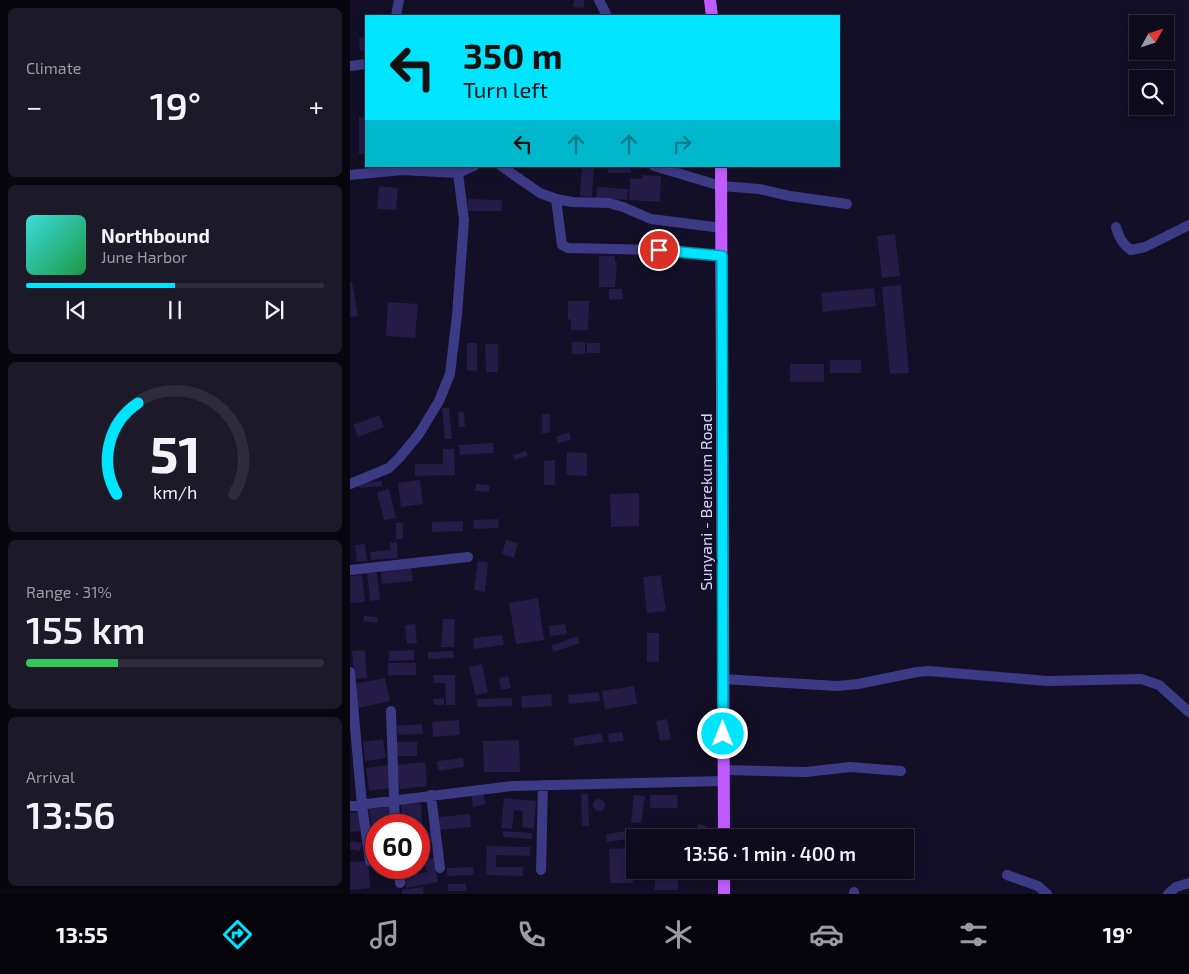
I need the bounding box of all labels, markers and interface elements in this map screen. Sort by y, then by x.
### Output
north arrow [1129,15,1174,60]
map controls [1129,15,1174,115]
text: 350 m [463,34,563,76]
icon: left [380,35,445,100]
text: Climate [26,58,81,77]
button: search [1129,70,1174,115]
text: Turn left [463,76,548,102]
text: 19° [150,82,201,128]
text: − [26,89,42,123]
text: + [309,89,324,123]
icon: left [509,130,537,158]
icon: ahead [562,130,590,158]
icon: ahead [615,130,643,158]
icon: right [668,130,696,158]
text: Northbound [101,224,210,247]
pin [638,229,680,271]
icon: arrive [645,236,673,264]
text: June Harbor [101,247,188,266]
icon: previous [62,296,90,324]
icon: pause [161,296,189,324]
icon: next [260,296,288,324]
street label: Sunyani - Berekum Road [696,413,715,591]
text: 51 [149,421,201,483]
text: km/h [153,481,197,503]
text: Range · 31% [26,582,112,601]
text: 155 km [26,606,145,652]
position arrow [696,707,748,759]
text: Arrival [26,767,75,786]
text: 13:56 [26,791,116,837]
speed limit sign: 60 [365,814,430,879]
text: 13:56 · 1 min · 400 m [684,842,856,865]
icon: directions [220,917,255,952]
icon: music [367,917,402,952]
icon: phone [514,917,549,952]
icon: climate [661,917,696,952]
icon: car [809,917,844,952]
icon: filters [956,917,991,952]
text: 13:55 [56,921,108,947]
text: 19° [1103,921,1133,947]

